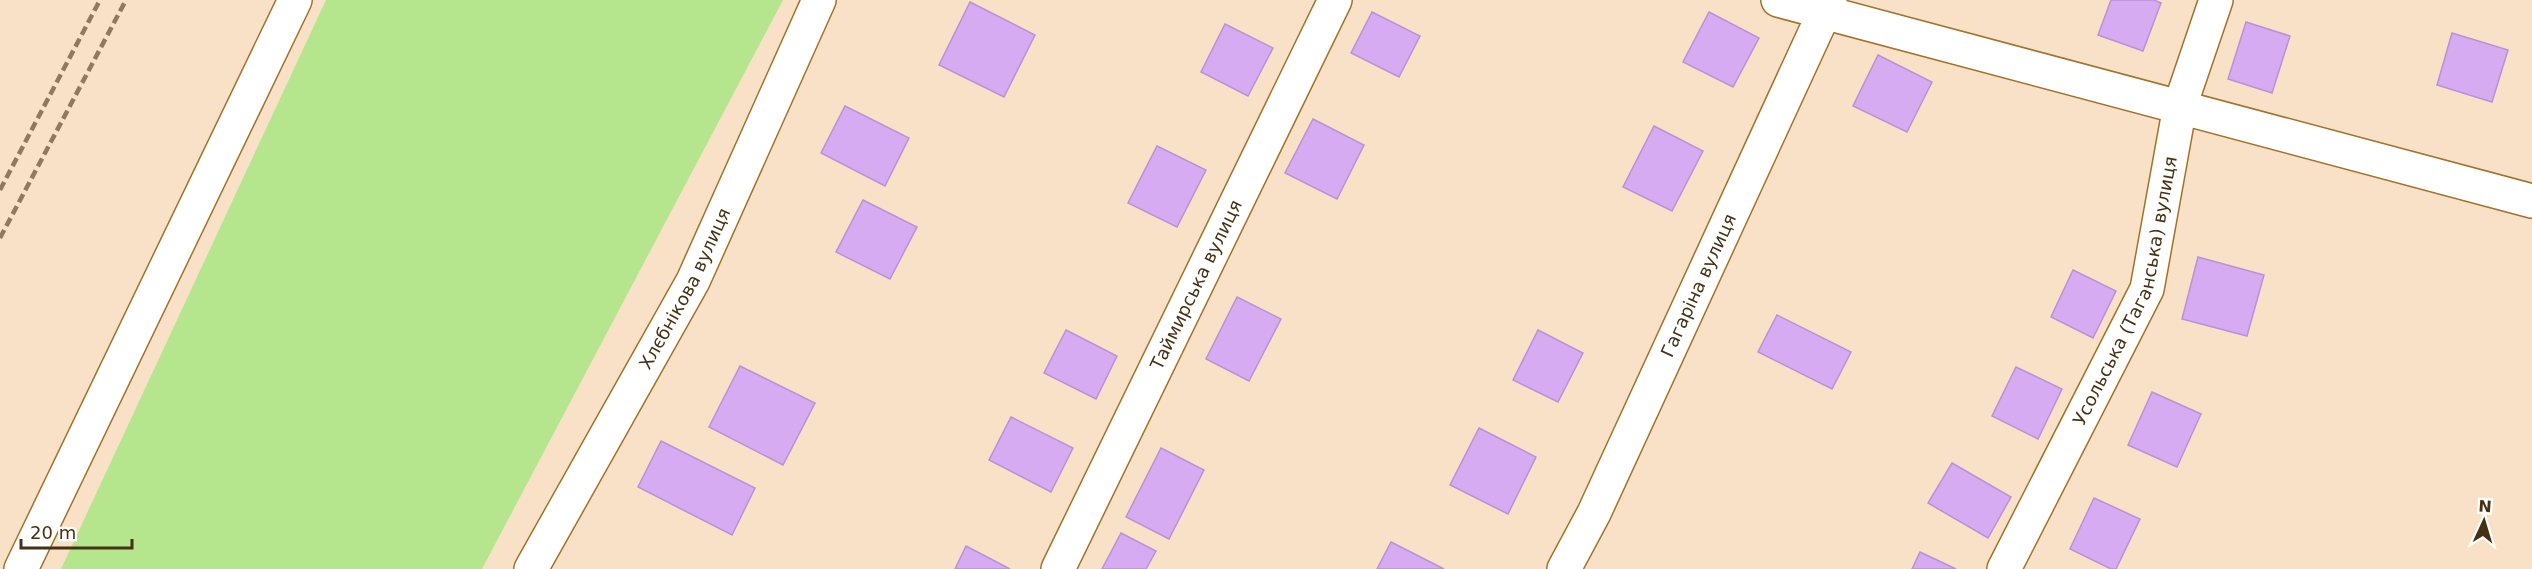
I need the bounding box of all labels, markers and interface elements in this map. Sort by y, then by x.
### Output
street label: Усольська (Таганська) вулиця [2068,154,2181,429]
street label: Таймирська вулиця [1145,196,1246,374]
street label: Хлєбнікова вулиця [635,205,734,373]
street label: Гагаріна вулиця [1656,210,1740,360]
north arrow [2454,491,2514,551]
text: N [2478,497,2492,516]
scale bar [21,512,132,550]
text: 20 m [30,522,76,543]

